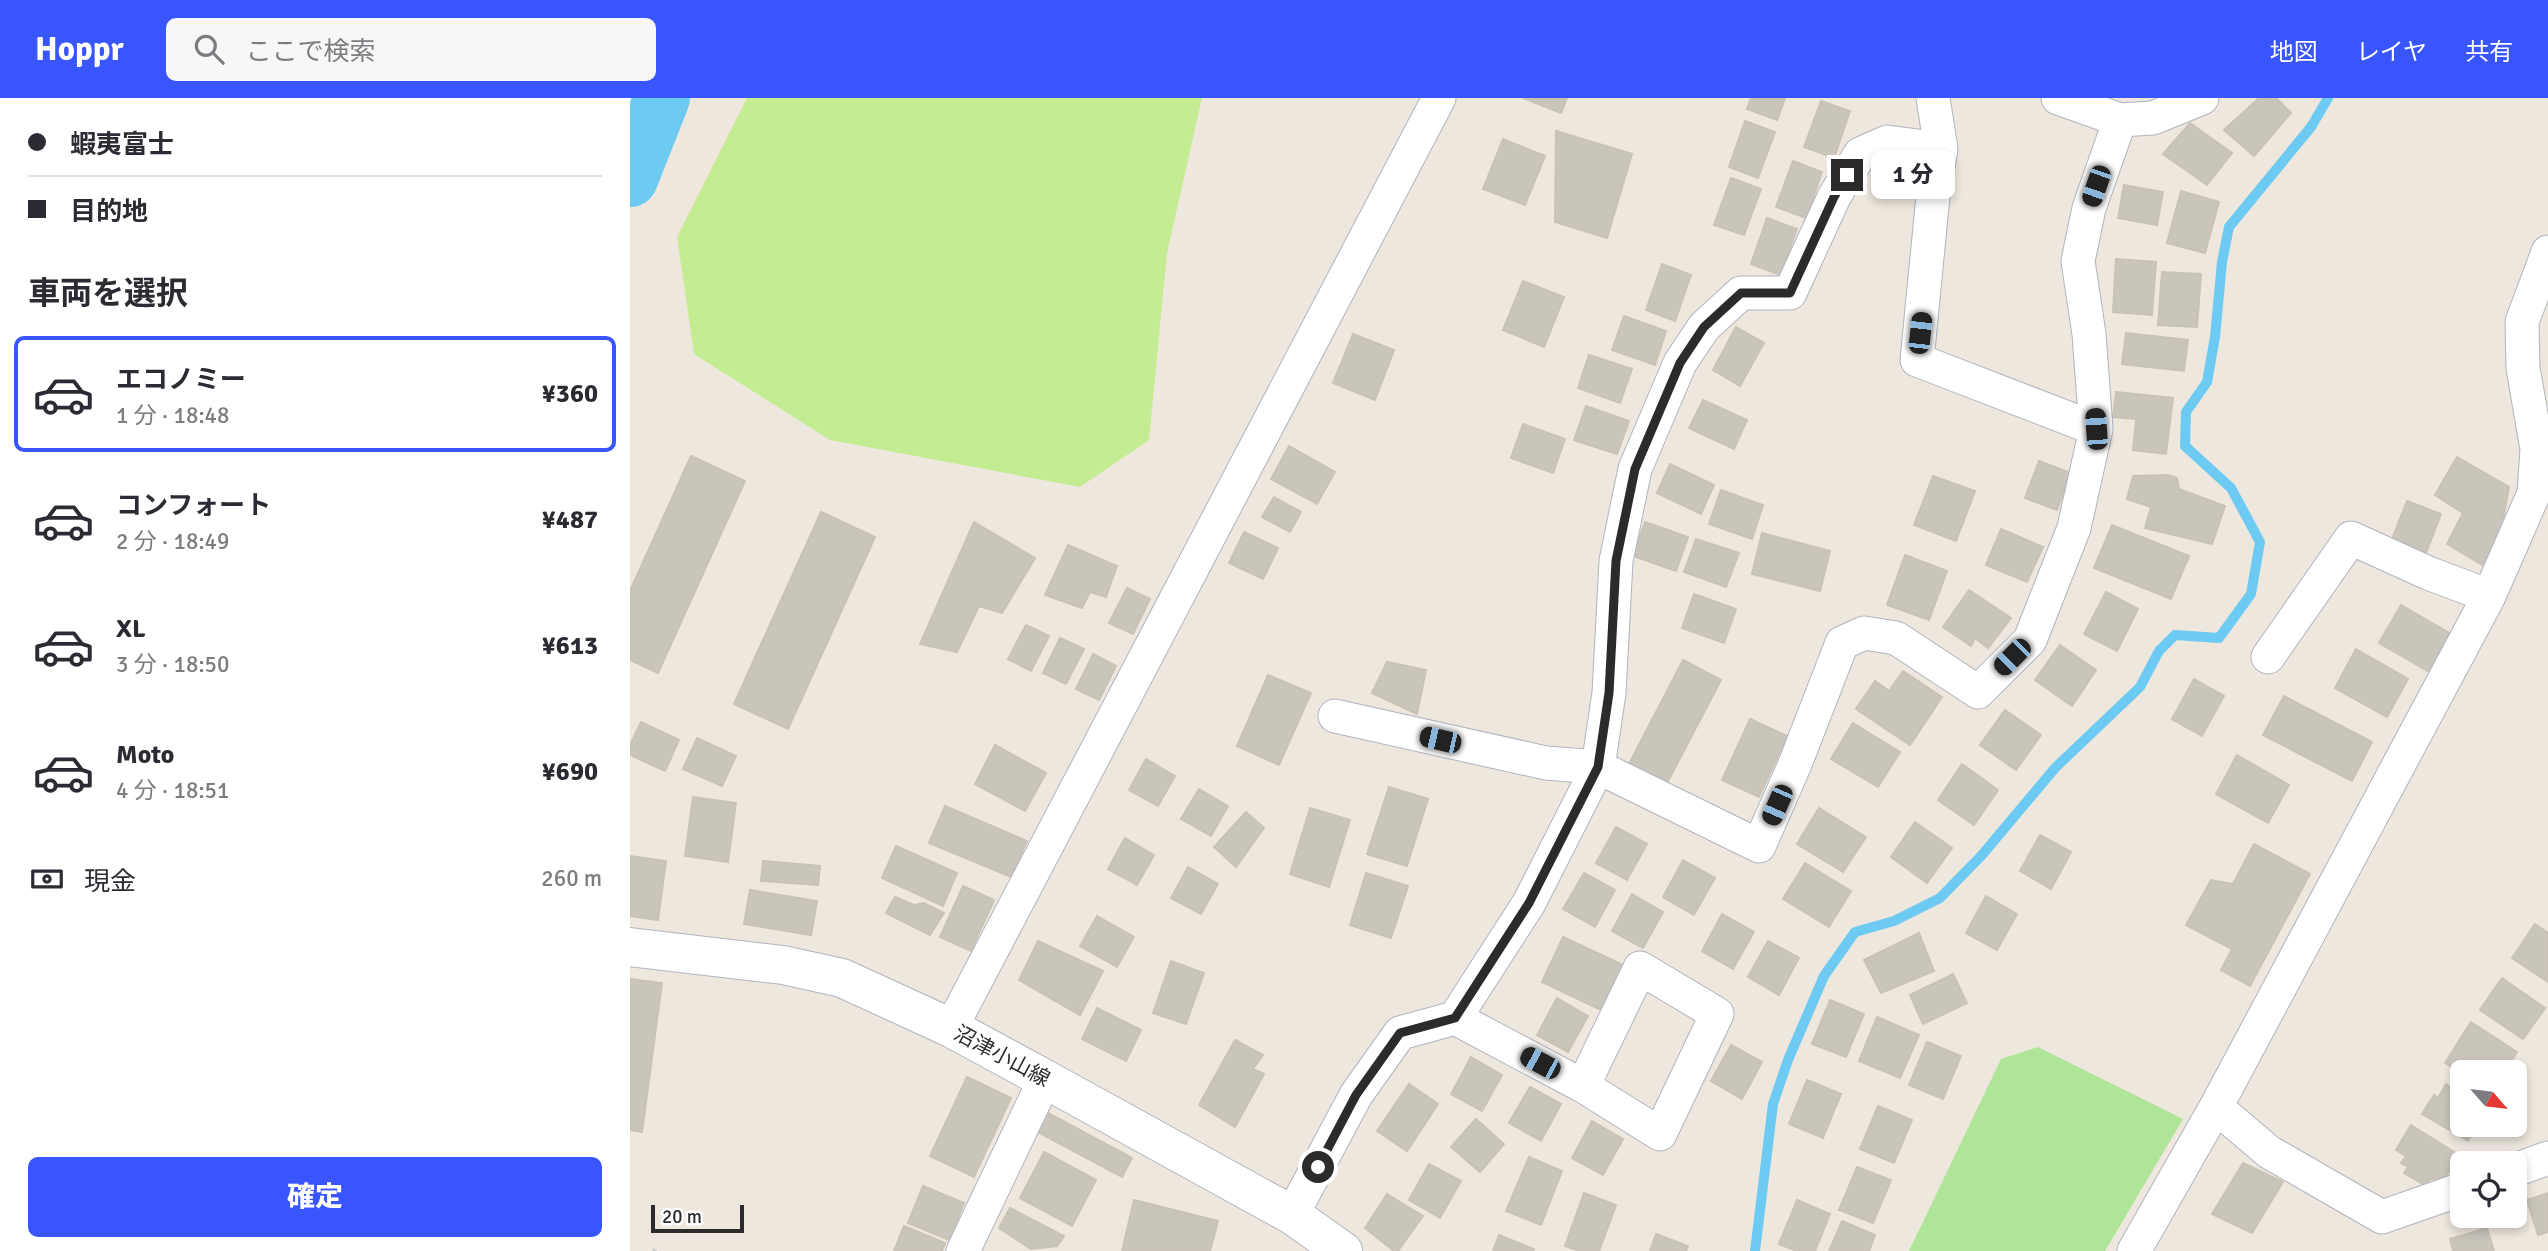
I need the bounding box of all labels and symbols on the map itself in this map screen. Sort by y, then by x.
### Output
callout: 1 分 [1872,150,1956,200]
route end [1831,159,1863,191]
car [2080,163,2113,209]
car [1908,311,1933,355]
car [2085,407,2108,451]
car [1990,635,2035,679]
car [1418,725,1463,755]
car [1759,782,1796,828]
street label: 沼津小山線 [950,1020,1054,1092]
car [1517,1044,1564,1082]
north arrow [2450,1060,2527,1138]
route start [1302,1151,1334,1183]
scale bar [651,1202,744,1234]

